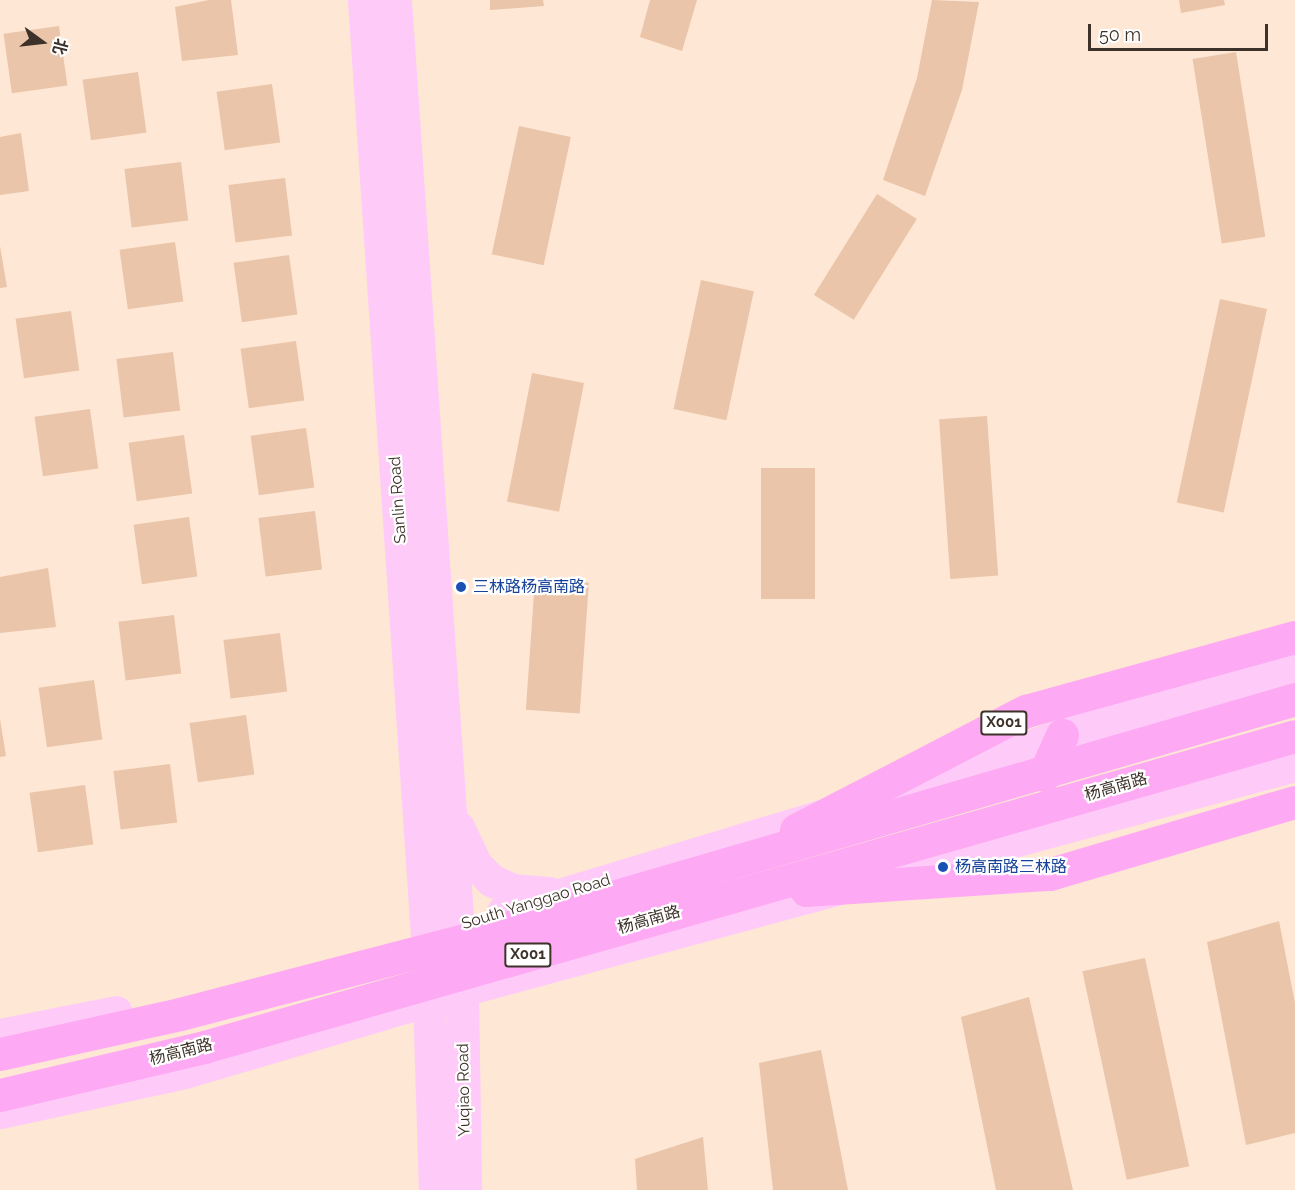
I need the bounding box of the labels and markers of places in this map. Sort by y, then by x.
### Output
place label: 三林路杨高南路 [473,577,585,597]
marker: 三林路杨高南路 [454,580,468,594]
place label: 杨高南路三林路 [955,857,1067,877]
marker: 杨高南路三林路 [936,860,950,874]

